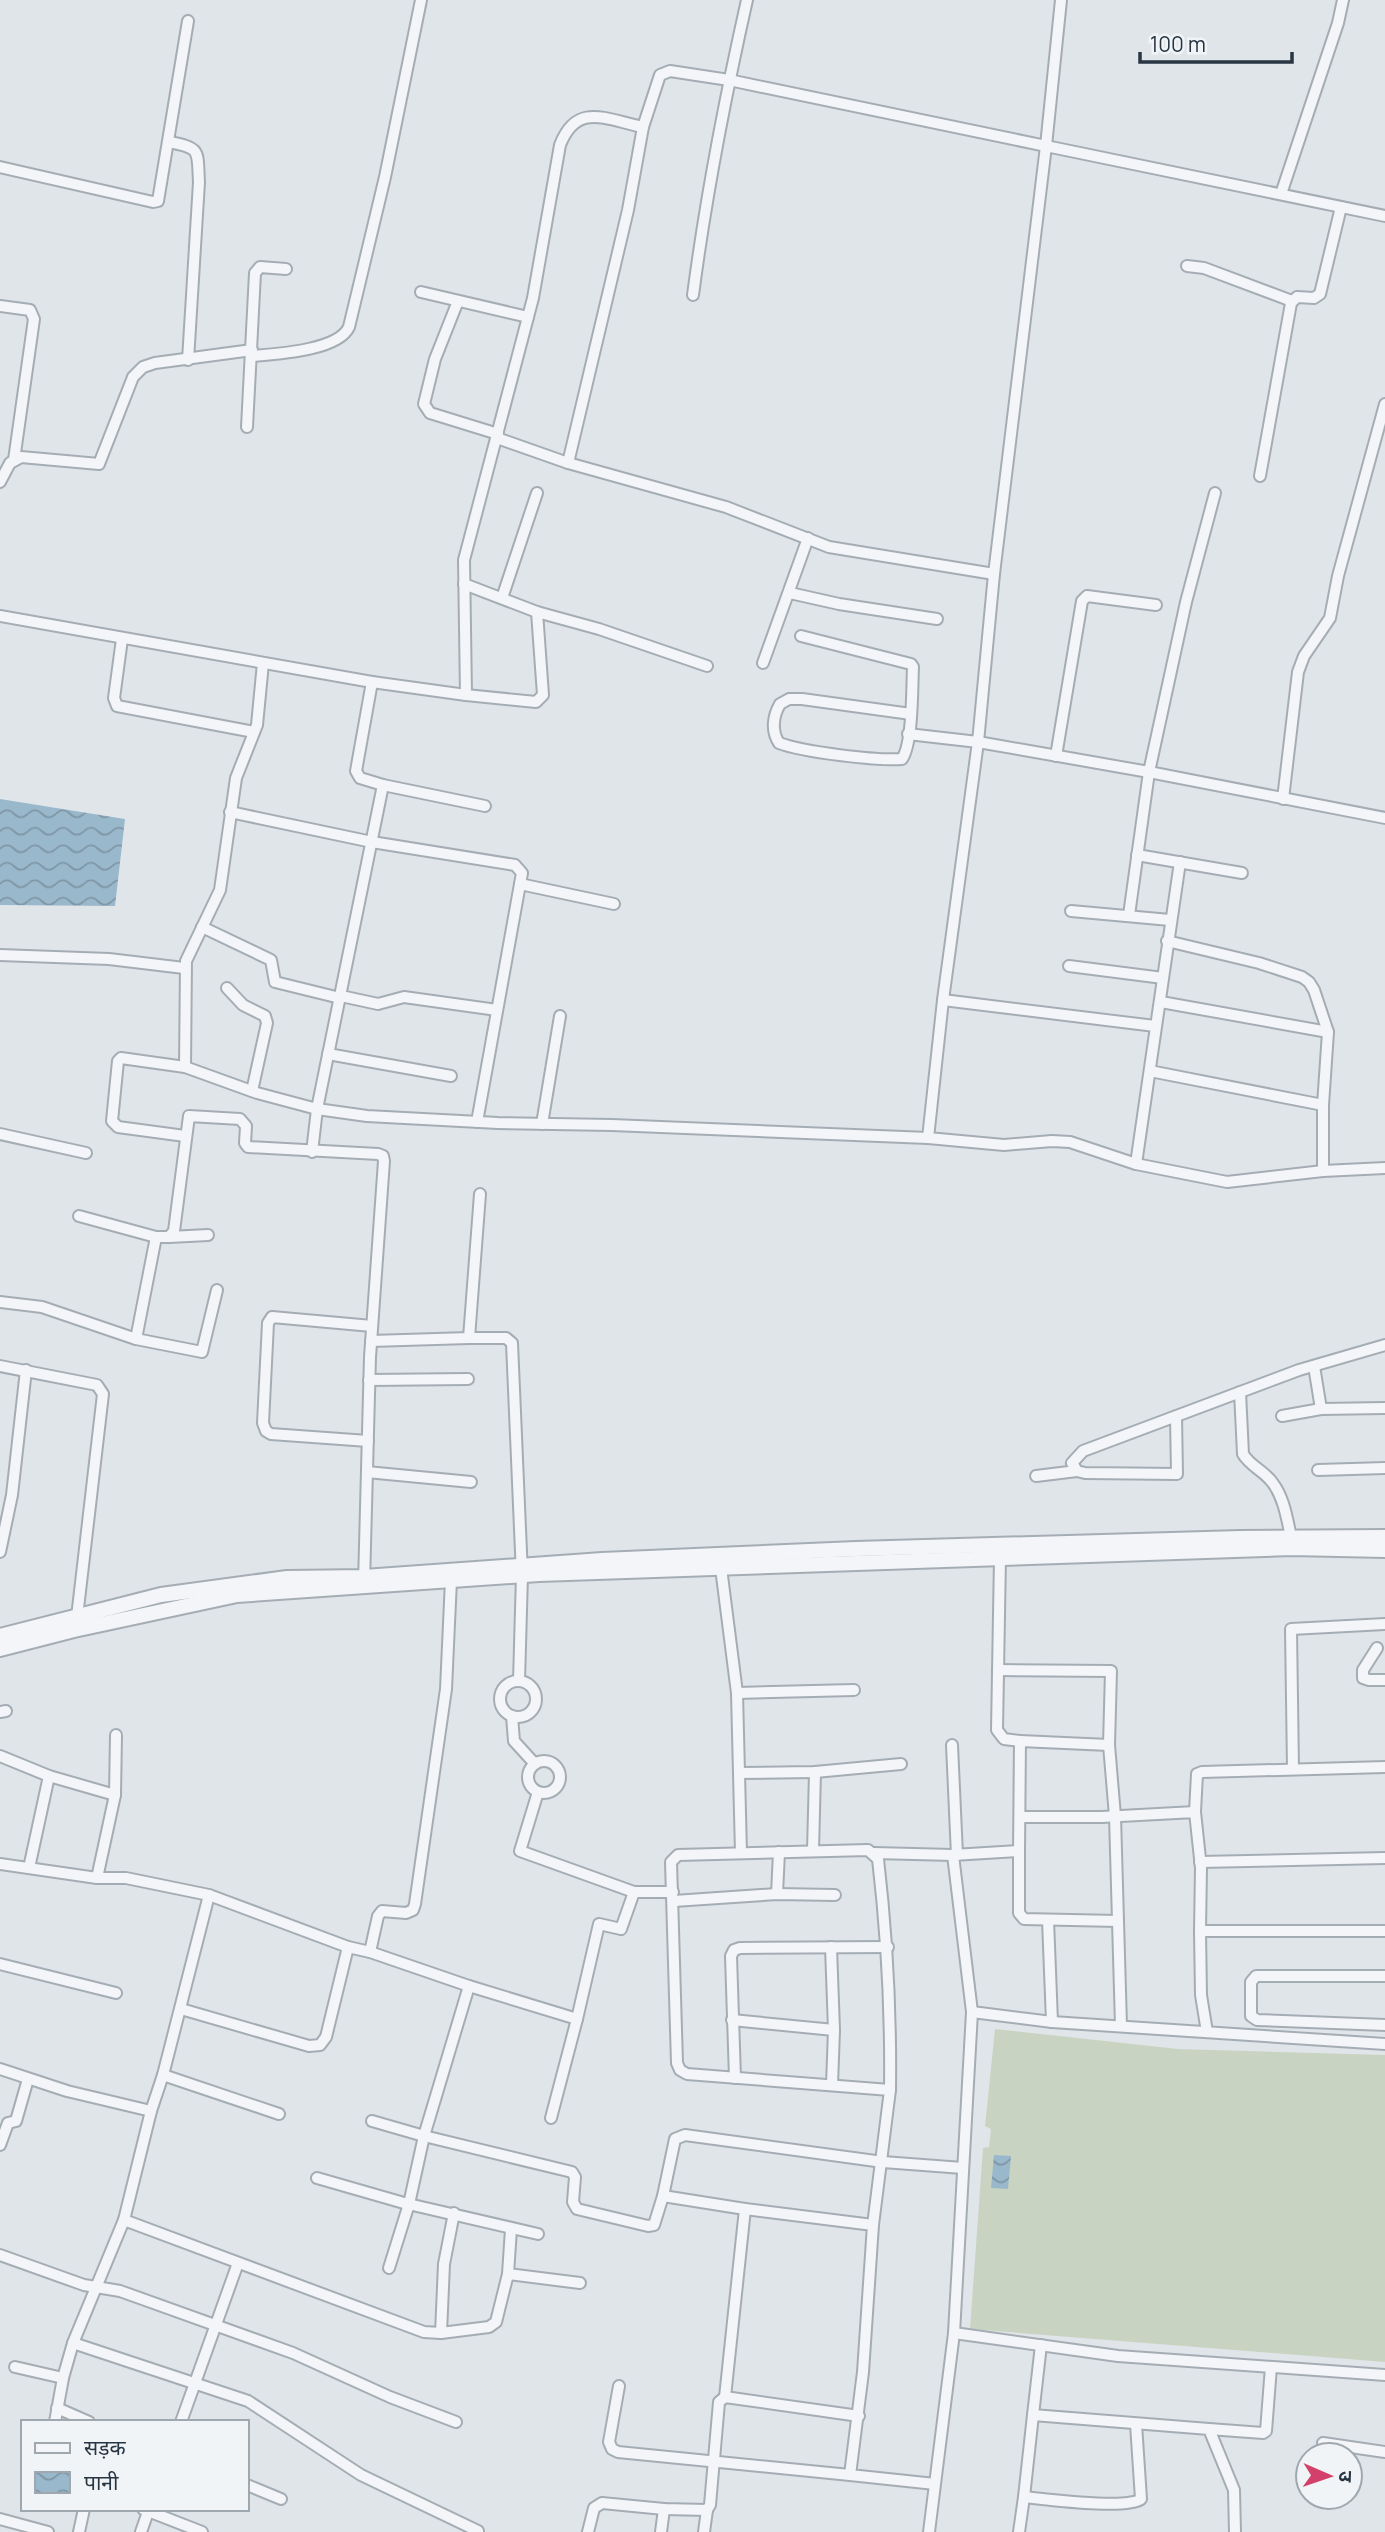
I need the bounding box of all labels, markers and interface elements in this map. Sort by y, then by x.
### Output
scale bar [1140,21,1292,65]
text: 100 m [1150,30,1206,58]
legend [21,2420,248,2511]
text: सड़क [84,2433,126,2461]
north arrow [1294,2441,1364,2511]
text: पानी [84,2468,119,2496]
text: उ [1333,2471,1359,2483]

